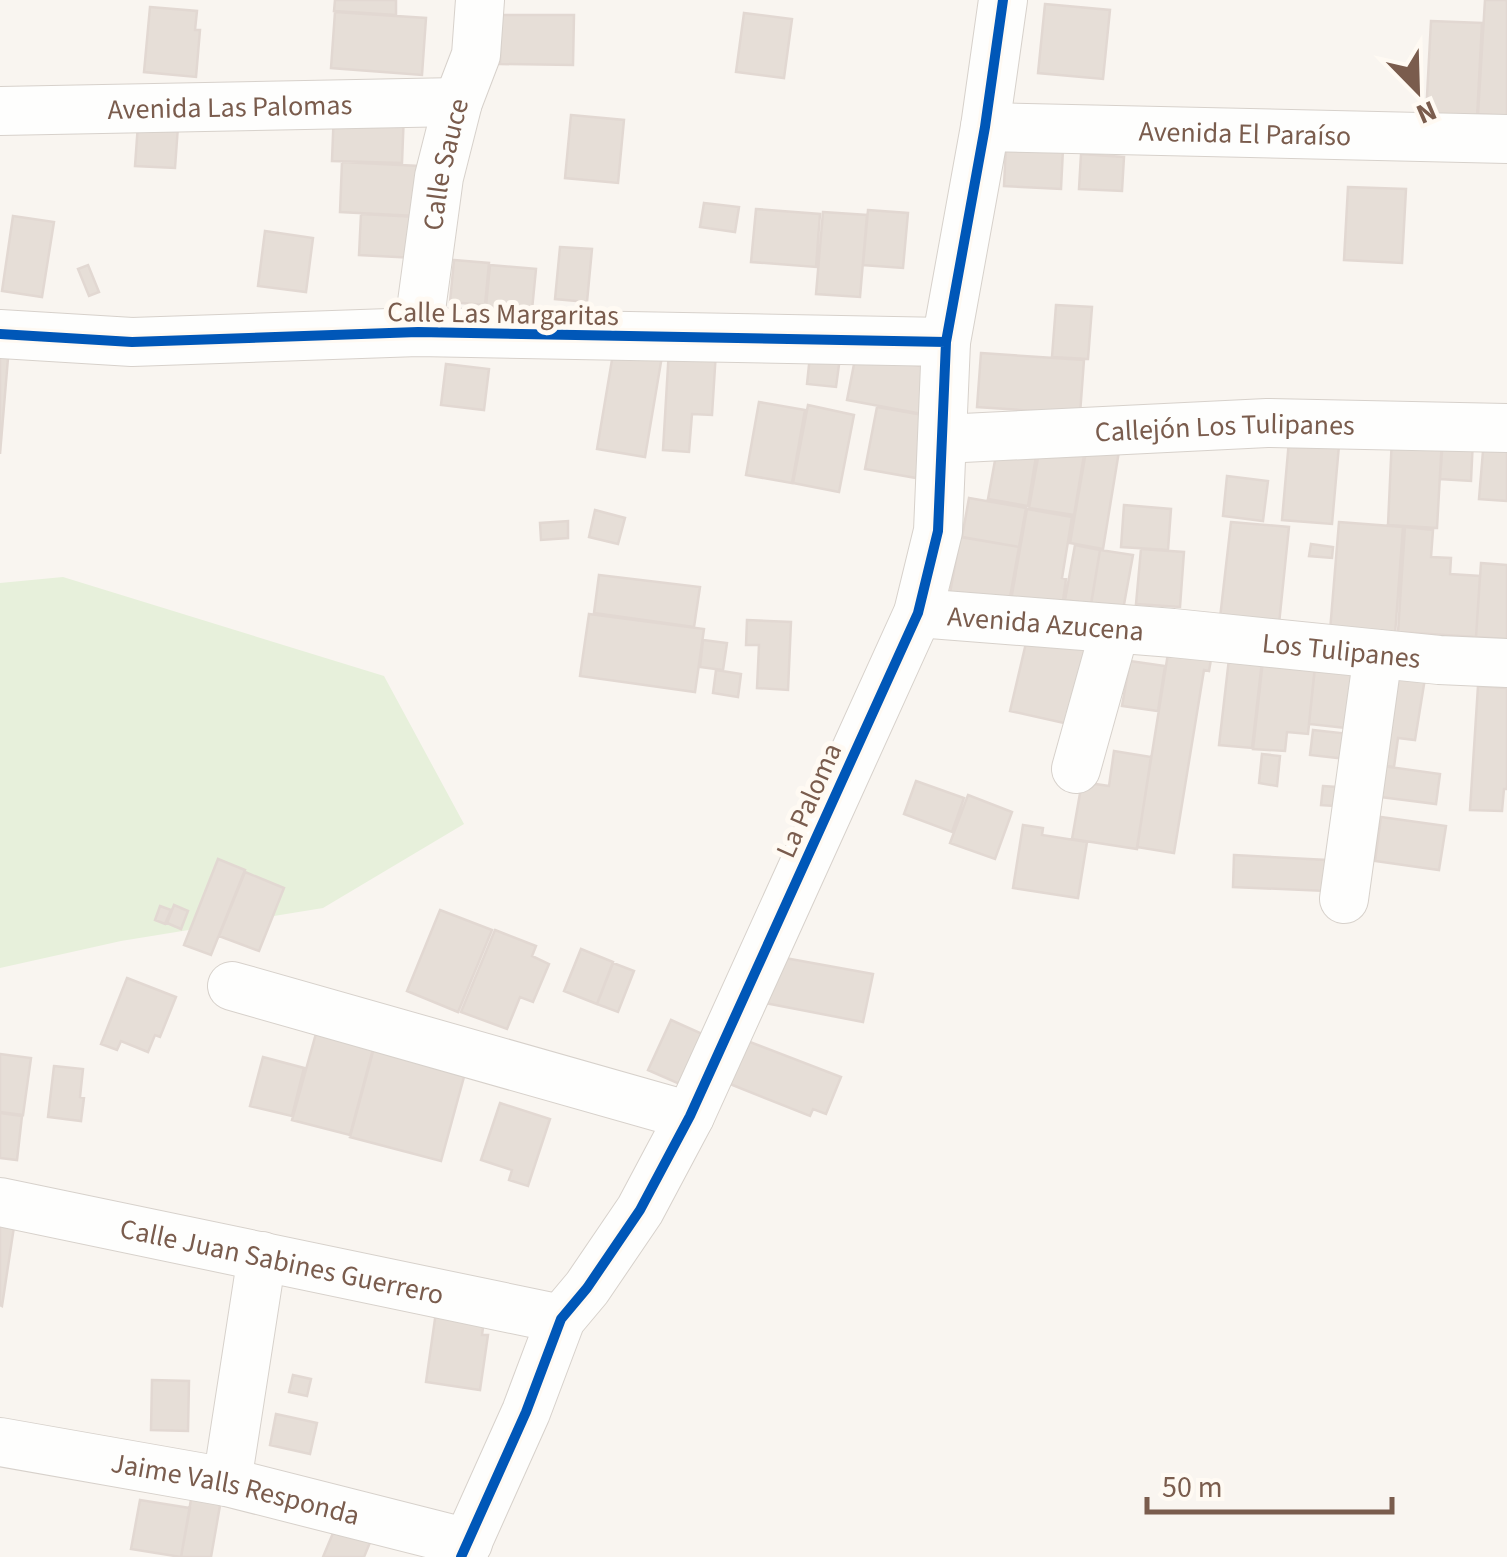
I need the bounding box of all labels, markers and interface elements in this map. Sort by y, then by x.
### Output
north arrow [1367,40,1467,140]
street label: Avenida Las Palomas [107,85,353,130]
text: N [1410,90,1443,134]
street label: Calle Sauce [413,94,479,233]
street label: Avenida El Paraíso [1138,112,1352,156]
street label: Calle Las Margaritas [387,292,619,336]
street label: Callejón Los Tulipanes [1094,404,1355,452]
street label: Avenida Azucena [946,596,1145,652]
street label: Los Tulipanes [1260,623,1422,679]
street label: La Paloma [766,737,852,864]
street label: Calle Juan Sabines Guerrero [116,1209,447,1315]
street label: Jaime Valls Responda [108,1443,364,1536]
scale bar [1147,1452,1392,1514]
text: 50 m [1162,1466,1223,1509]

